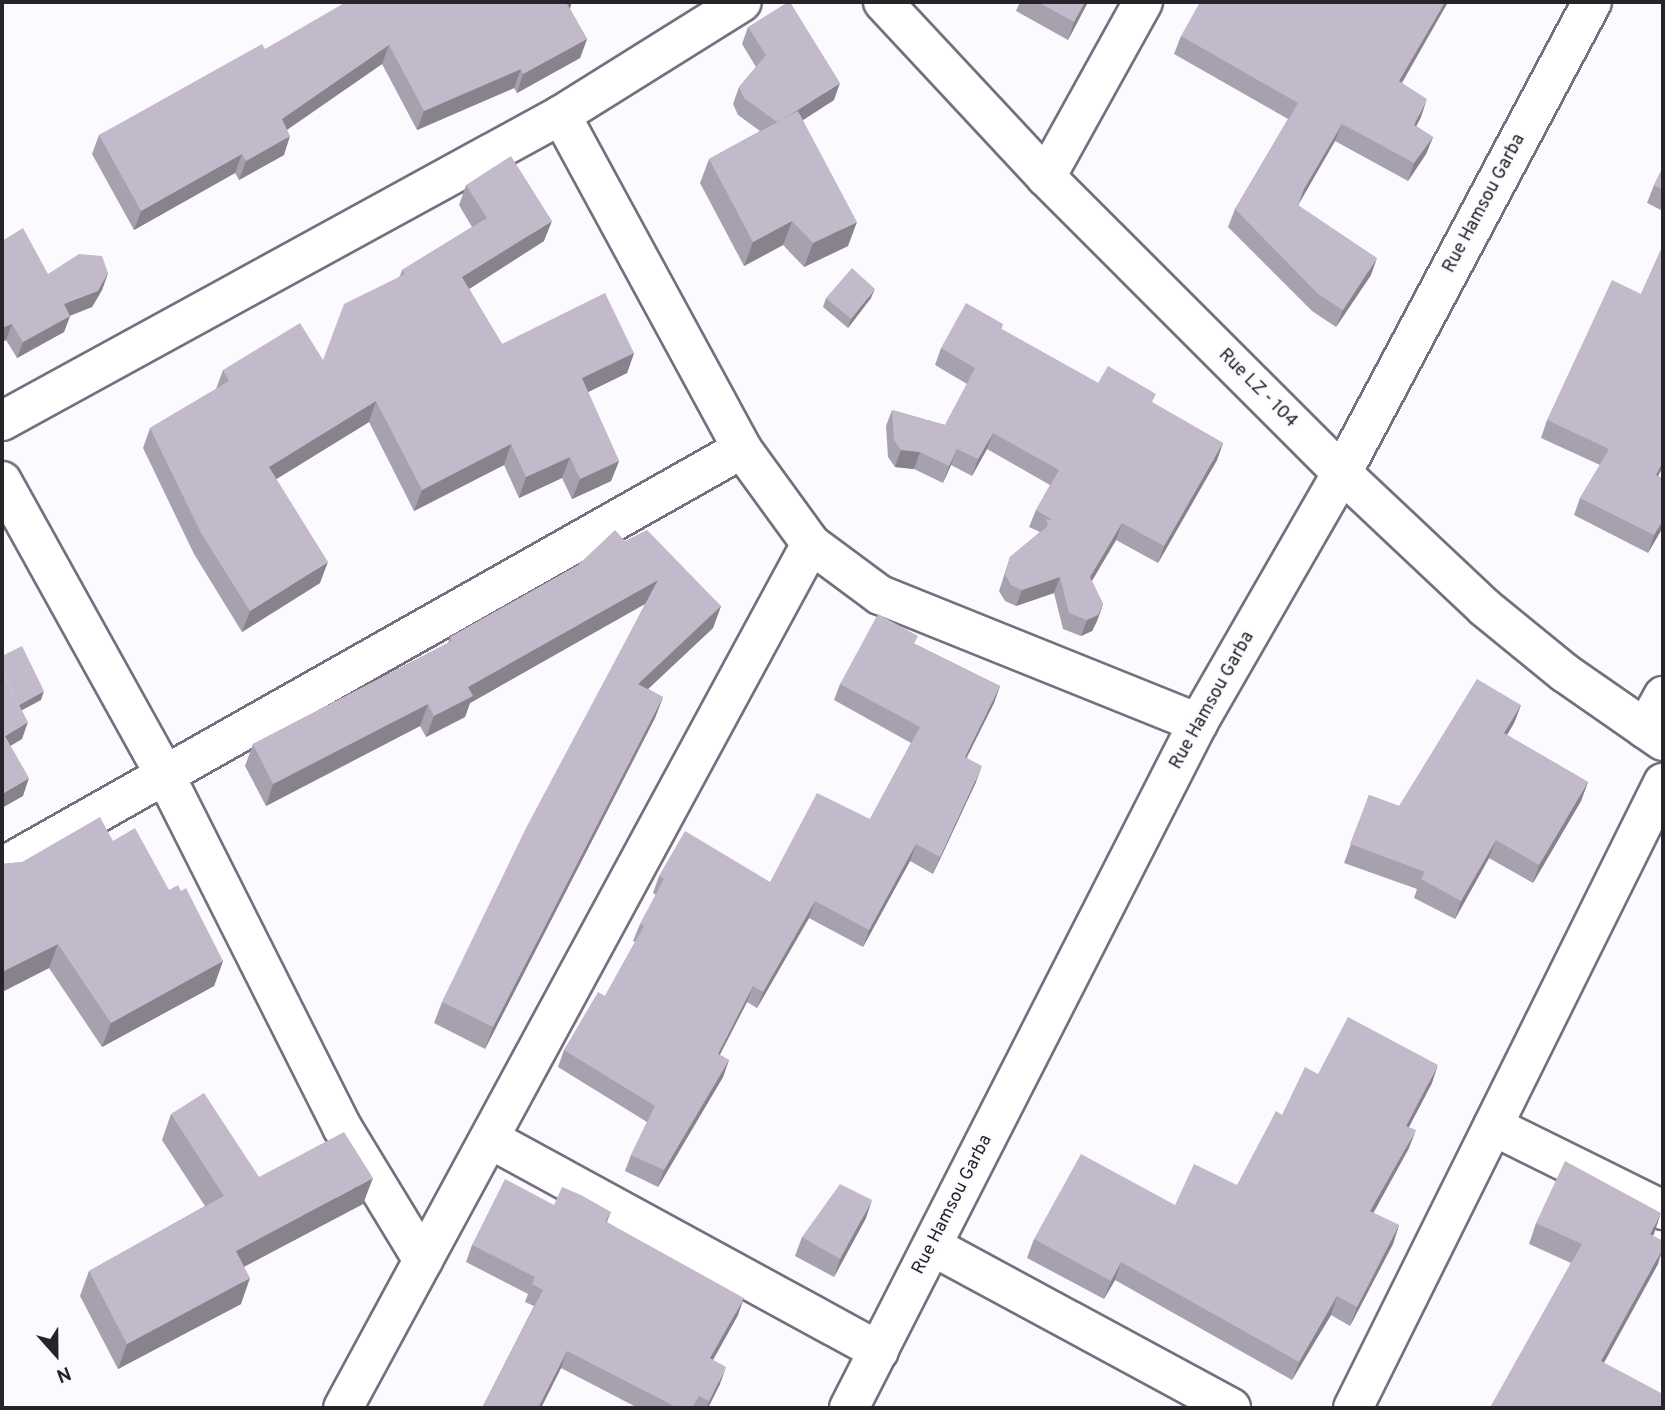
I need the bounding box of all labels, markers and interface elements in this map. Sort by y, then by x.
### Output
street label: Rue Hamsou Garba [1439,131,1531,277]
street label: Rue LZ - 104 [1213,345,1301,433]
street label: Rue Hamsou Garba [1166,628,1260,774]
street label: Rue Hamsou Garba [908,1131,998,1279]
north arrow [21,1319,91,1389]
text: N [53,1360,74,1387]

